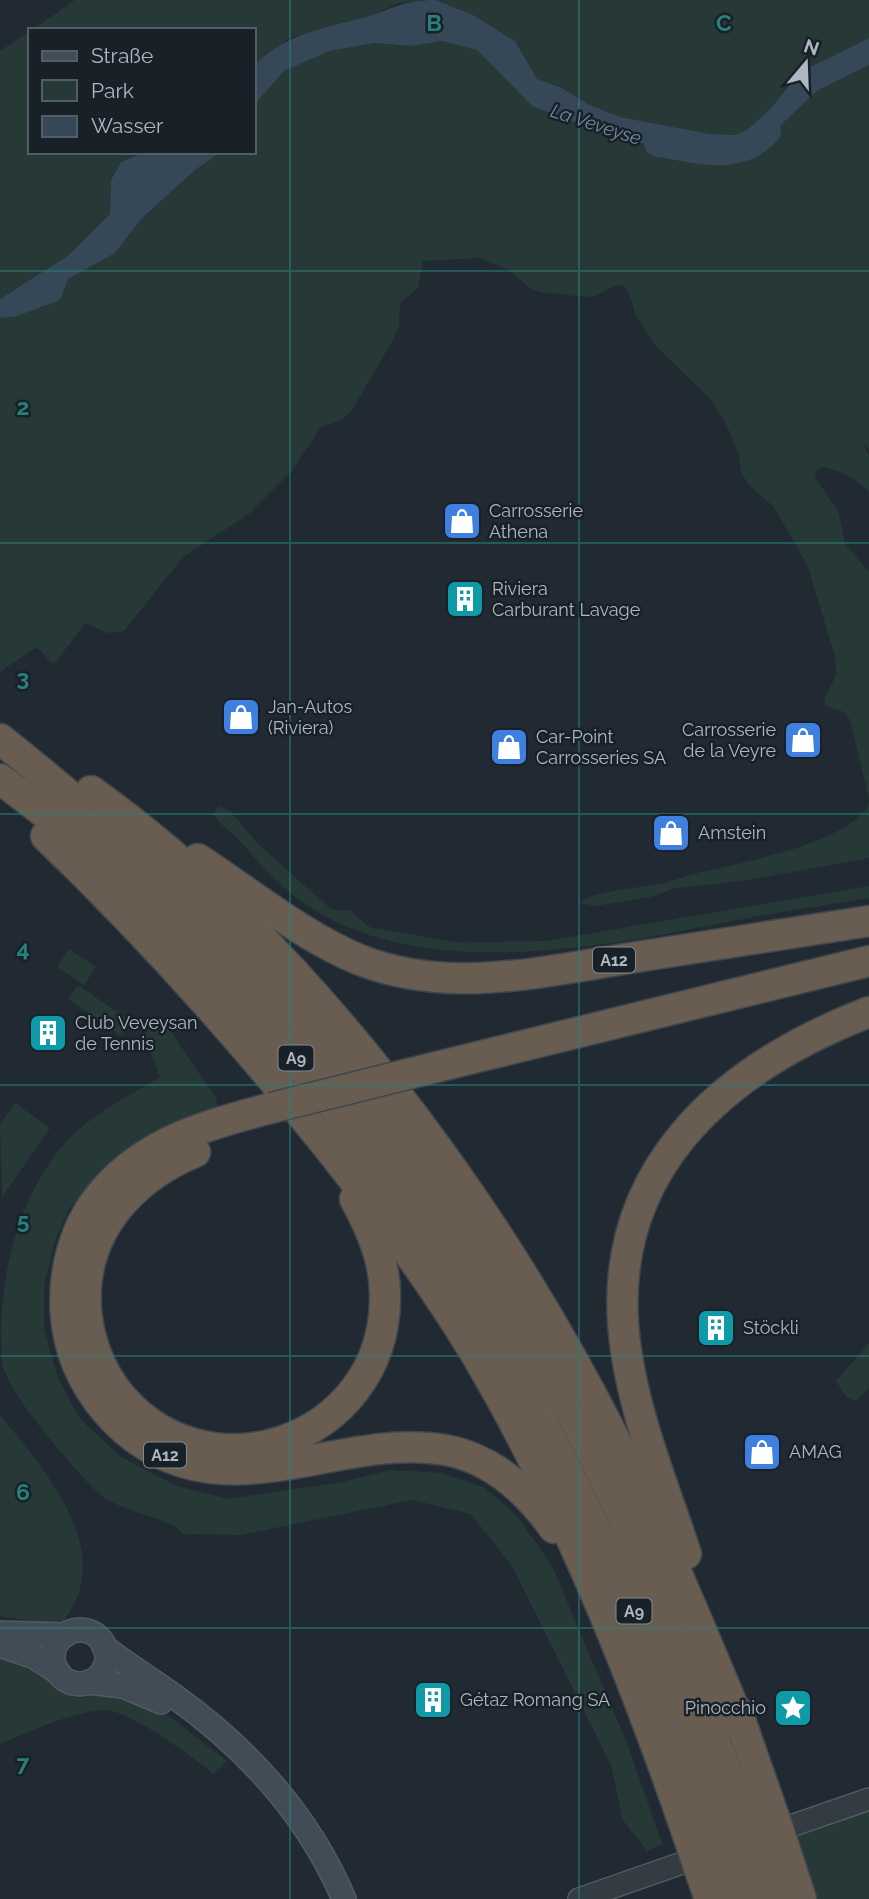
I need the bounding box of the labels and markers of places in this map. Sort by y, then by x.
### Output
shop icon: Carrosserie Athena [441,500,483,542]
place label: Carrosserie Athena [489,500,583,542]
building icon: Riviera Carburant Lavage [444,578,486,620]
place label: Riviera Carburant Lavage [492,578,641,620]
shop icon: Jan-Autos (Riviera) [220,696,262,738]
place label: Jan-Autos (Riviera) [268,696,353,738]
place label: Carrosserie de la Veyre [682,719,776,761]
shop icon: Carrosserie de la Veyre [782,719,824,761]
shop icon: Car-Point Carrosseries SA [488,726,530,768]
place label: Car-Point Carrosseries SA [536,726,666,768]
shop icon: Amstein [650,812,692,854]
place label: Amstein [698,822,766,843]
building icon: Club Veveysan de Tennis [27,1012,69,1054]
place label: Club Veveysan de Tennis [75,1012,197,1054]
building icon: Stöckli [695,1307,737,1349]
place label: Stöckli [743,1317,799,1338]
shop icon: AMAG [741,1431,783,1473]
place label: AMAG [789,1441,842,1462]
building icon: Gétaz Romang SA [412,1679,454,1721]
place icon: Pinocchio [772,1687,814,1729]
place label: Gétaz Romang SA [460,1689,610,1710]
place label: Pinocchio [685,1697,766,1718]

